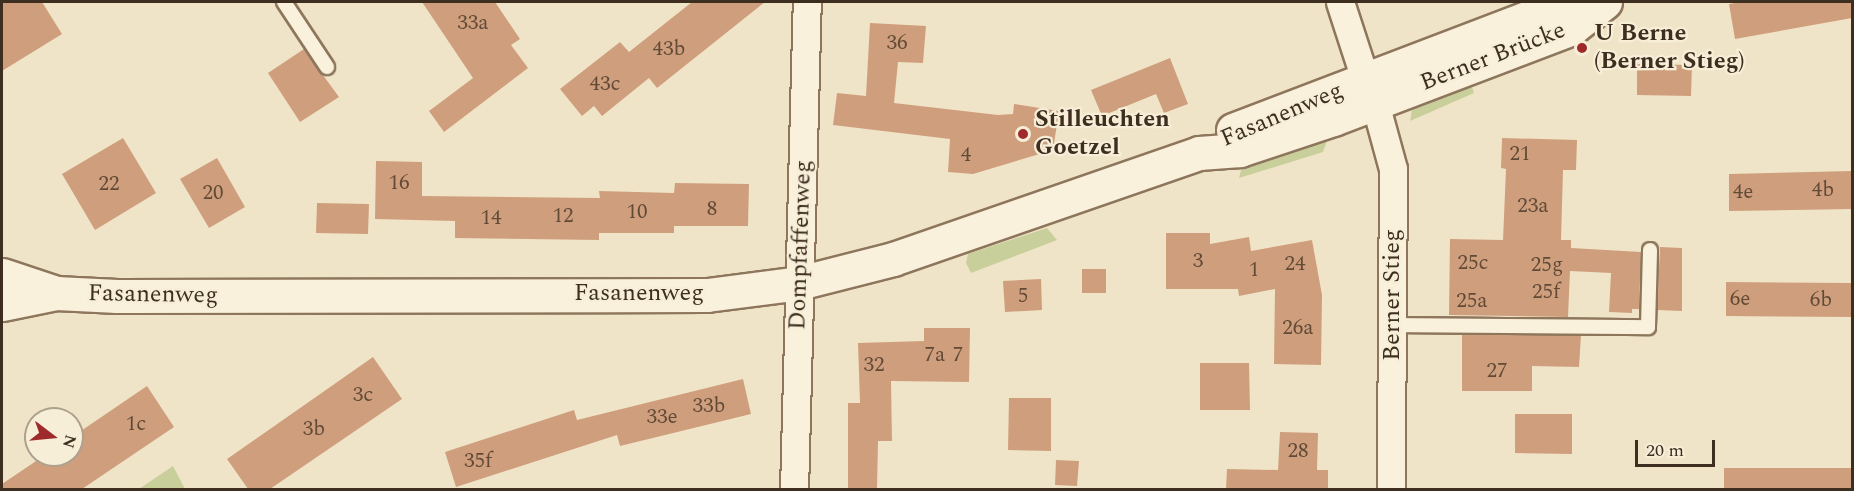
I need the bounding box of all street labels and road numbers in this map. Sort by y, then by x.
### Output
street label: Berner Brücke [1416,16,1570,98]
street label: Fasanenweg [1216,76,1348,154]
street label: Dompfaffenweg [784,160,818,330]
street label: Berner Stieg [1379,229,1407,361]
street label: Fasanenweg [88,279,218,311]
street label: Fasanenweg [574,280,704,308]

